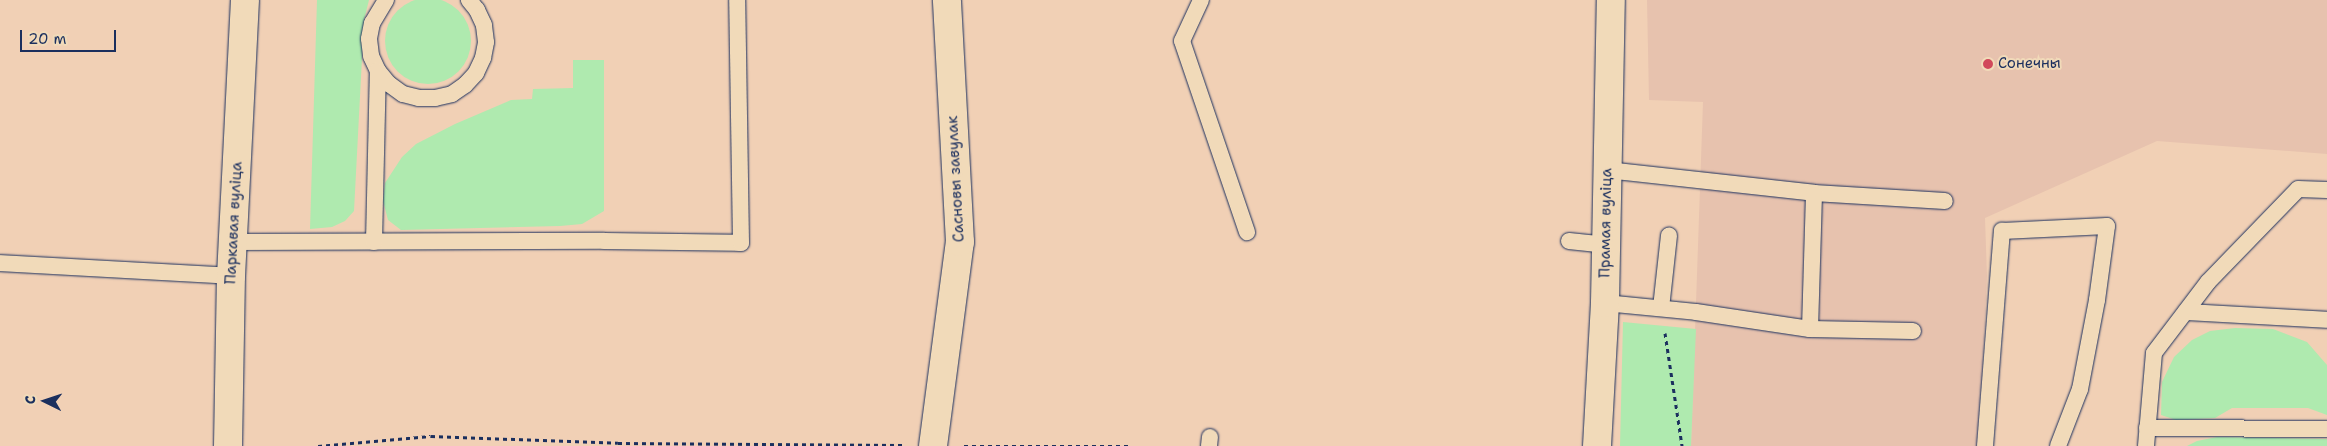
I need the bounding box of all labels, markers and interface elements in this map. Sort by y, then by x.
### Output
scale bar [22,20,119,52]
text: 20 m [28,29,67,49]
place label: Сонечны [1998,55,2061,73]
marker: Сонечны [1982,58,1994,70]
street label: Сасновы завулак [944,115,968,243]
street label: Паркавая вуліца [222,161,246,285]
street label: Прамая вуліца [1596,168,1616,278]
north arrow [20,376,70,426]
text: С [21,395,39,405]

